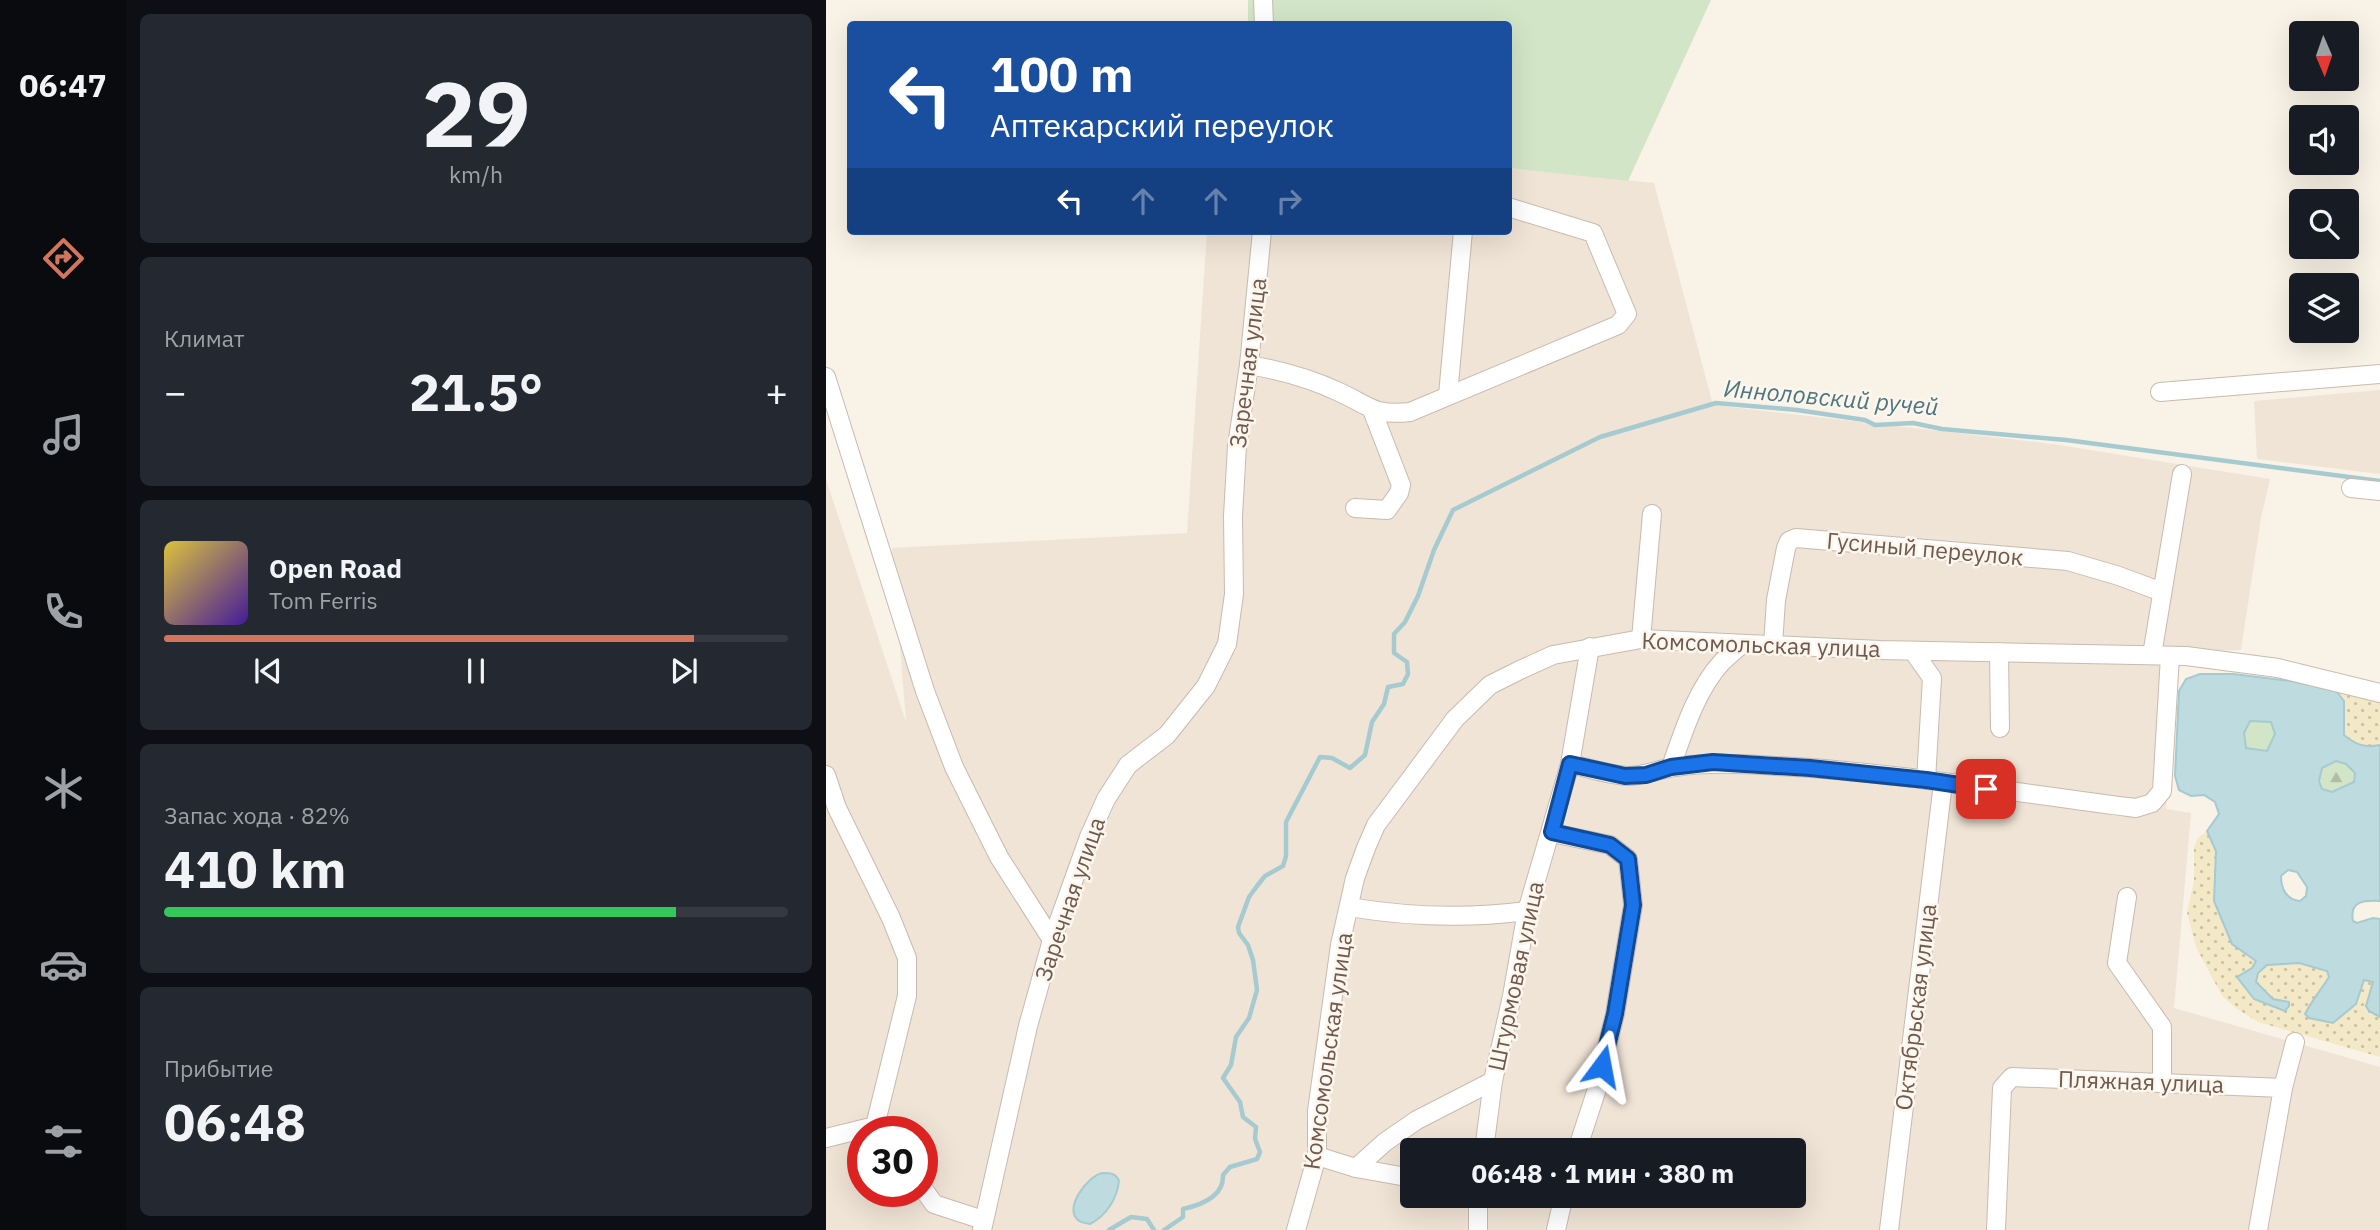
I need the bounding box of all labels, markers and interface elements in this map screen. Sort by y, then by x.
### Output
north arrow [2289,21,2359,91]
map controls [2289,21,2359,343]
text: 100 m [990,42,1134,105]
icon: left [875,49,966,140]
text: 29 [421,54,531,172]
text: 06:47 [19,64,107,106]
text: Аптекарский переулок [990,104,1334,146]
button: sound [2289,105,2359,175]
text: km/h [449,159,503,189]
icon: left [1051,182,1089,220]
icon: ahead [1124,182,1162,220]
icon: ahead [1197,182,1235,220]
icon: right [1270,182,1308,220]
button: search [2289,189,2359,259]
icon: directions [39,234,88,283]
button: layers [2289,273,2359,343]
street label: Заречная улица [1222,276,1272,450]
text: Климат [164,323,245,353]
text: 21.5° [409,358,543,425]
text: − [164,367,187,416]
text: + [765,367,788,416]
water label: Инноловский ручей [1722,372,1940,422]
icon: music [39,410,88,459]
street label: Гусиный переулок [1826,524,2025,572]
text: Open Road [269,551,402,585]
text: Tom Ferris [269,585,378,615]
icon: phone [39,587,88,636]
street label: Комсомольская улица [1641,625,1881,663]
icon: previous [249,652,287,690]
icon: pause [457,652,495,690]
icon: next [665,652,703,690]
pin [1956,759,2016,819]
icon: climate [39,764,88,813]
icon: arrive [1967,770,2005,808]
text: Запас хода · 82% [164,800,350,830]
street label: Заречная улица [1027,813,1111,985]
text: 410 km [164,835,346,902]
street label: Штурмовая улица [1480,878,1550,1073]
street label: Октябрьская улица [1887,902,1943,1112]
street label: Комсомольская улица [1296,930,1359,1171]
icon: car [39,940,88,989]
position arrow [1565,1029,1639,1103]
text: Прибытие [164,1053,273,1083]
street label: Пляжная улица [2057,1063,2225,1099]
text: 06:48 [164,1088,306,1155]
speed limit sign: 30 [847,1116,938,1207]
icon: filters [39,1117,88,1166]
text: 06:48 · 1 мин · 380 m [1472,1156,1734,1190]

